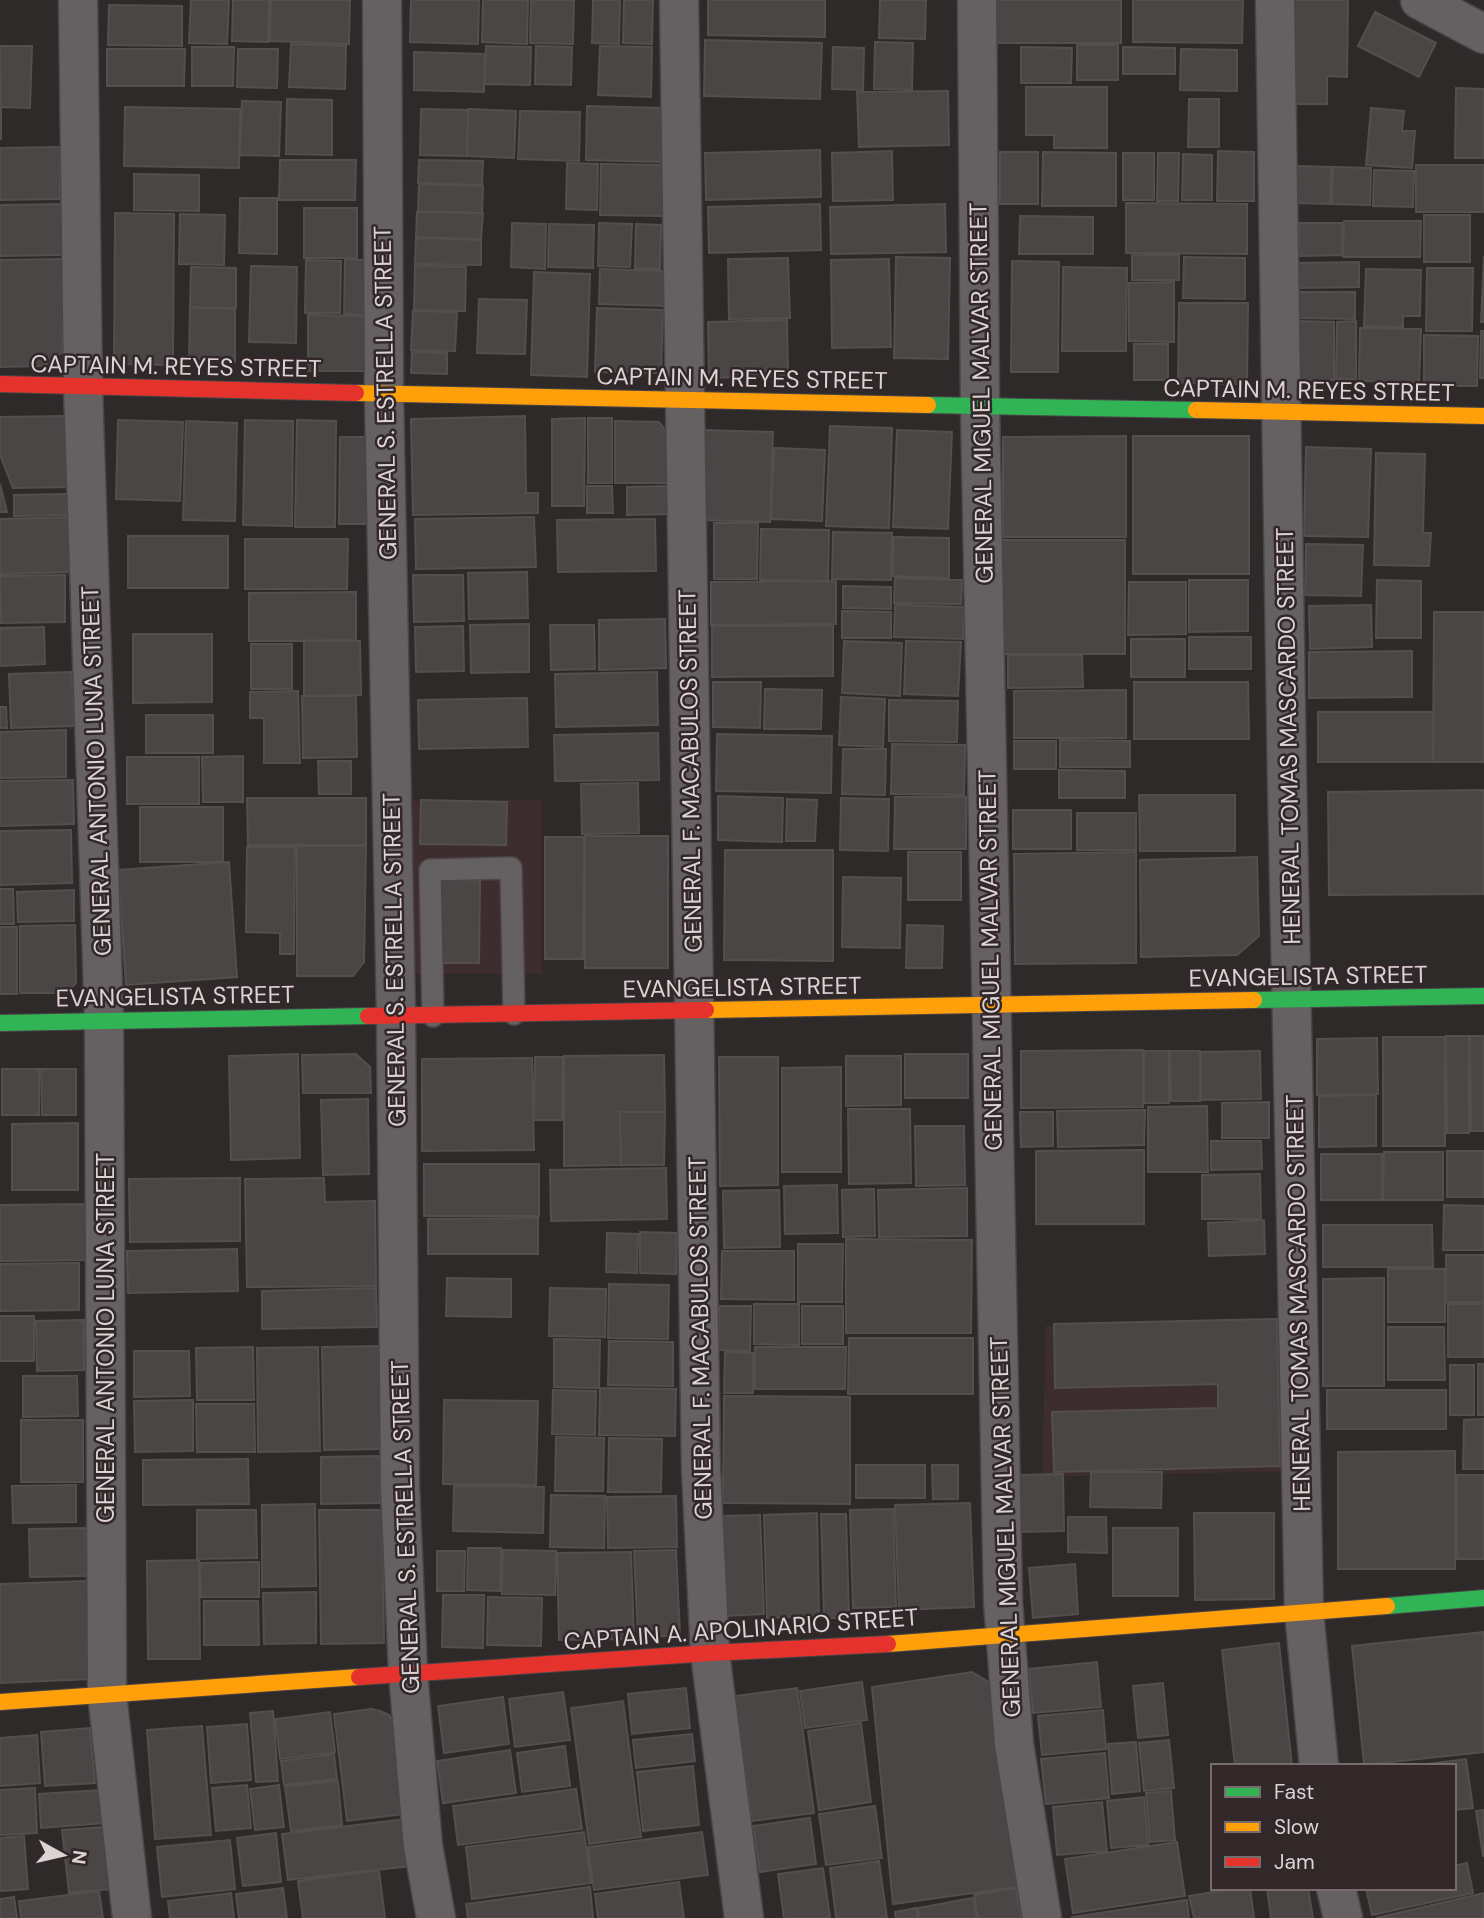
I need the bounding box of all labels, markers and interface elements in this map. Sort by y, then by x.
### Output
street label: GENERAL MIGUEL MALVAR STREET [962,202,1000,584]
street label: GENERAL S. ESTRELLA STREET [367,226,403,560]
street label: CAPTAIN M. REYES STREET [30,348,322,384]
street label: CAPTAIN M. REYES STREET [596,360,888,396]
street label: CAPTAIN M. REYES STREET [1163,372,1455,408]
street label: HENERAL TOMAS MASCARDO STREET [1269,527,1307,945]
street label: GENERAL ANTONIO LUNA STREET [74,585,118,957]
street label: GENERAL F. MACABULOS STREET [671,589,709,953]
street label: GENERAL MIGUEL MALVAR STREET [971,769,1009,1151]
street label: GENERAL S. ESTRELLA STREET [376,793,412,1127]
street label: EVANGELISTA STREET [1188,958,1428,994]
street label: EVANGELISTA STREET [622,969,862,1005]
street label: EVANGELISTA STREET [55,978,295,1014]
street label: HENERAL TOMAS MASCARDO STREET [1279,1094,1317,1512]
street label: GENERAL ANTONIO LUNA STREET [90,1153,121,1523]
street label: GENERAL F. MACABULOS STREET [681,1156,719,1520]
street label: GENERAL MIGUEL MALVAR STREET [983,1336,1027,1718]
street label: GENERAL S. ESTRELLA STREET [384,1360,426,1694]
street label: CAPTAIN A. APOLINARIO STREET [563,1601,919,1657]
legend [1211,1764,1456,1890]
text: Fast [1274,1778,1314,1806]
text: Slow [1274,1813,1319,1841]
north arrow [28,1820,98,1890]
text: Jam [1274,1848,1315,1876]
text: N [66,1849,93,1866]

